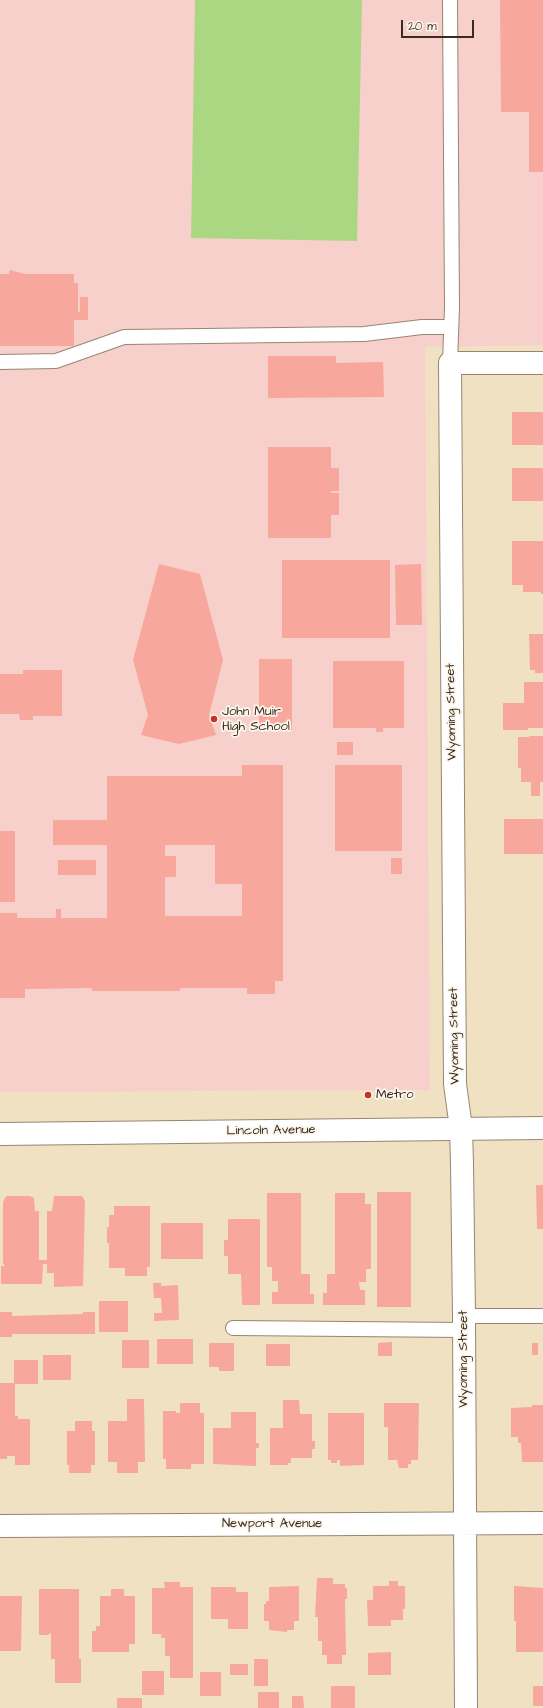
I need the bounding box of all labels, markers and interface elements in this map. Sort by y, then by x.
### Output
scale bar [403,12,476,38]
text: 20 m [408,18,437,35]
street label: Wyoming Street [443,663,461,761]
place label: John Muir High School [222,704,290,735]
marker: John Muir High School [209,714,219,724]
street label: Wyoming Street [446,987,464,1085]
place label: Metro [376,1087,414,1103]
marker: Metro [363,1090,373,1100]
street label: Lincoln Avenue [226,1122,316,1140]
street label: Wyoming Street [456,1310,472,1408]
street label: Newport Avenue [222,1516,322,1532]

